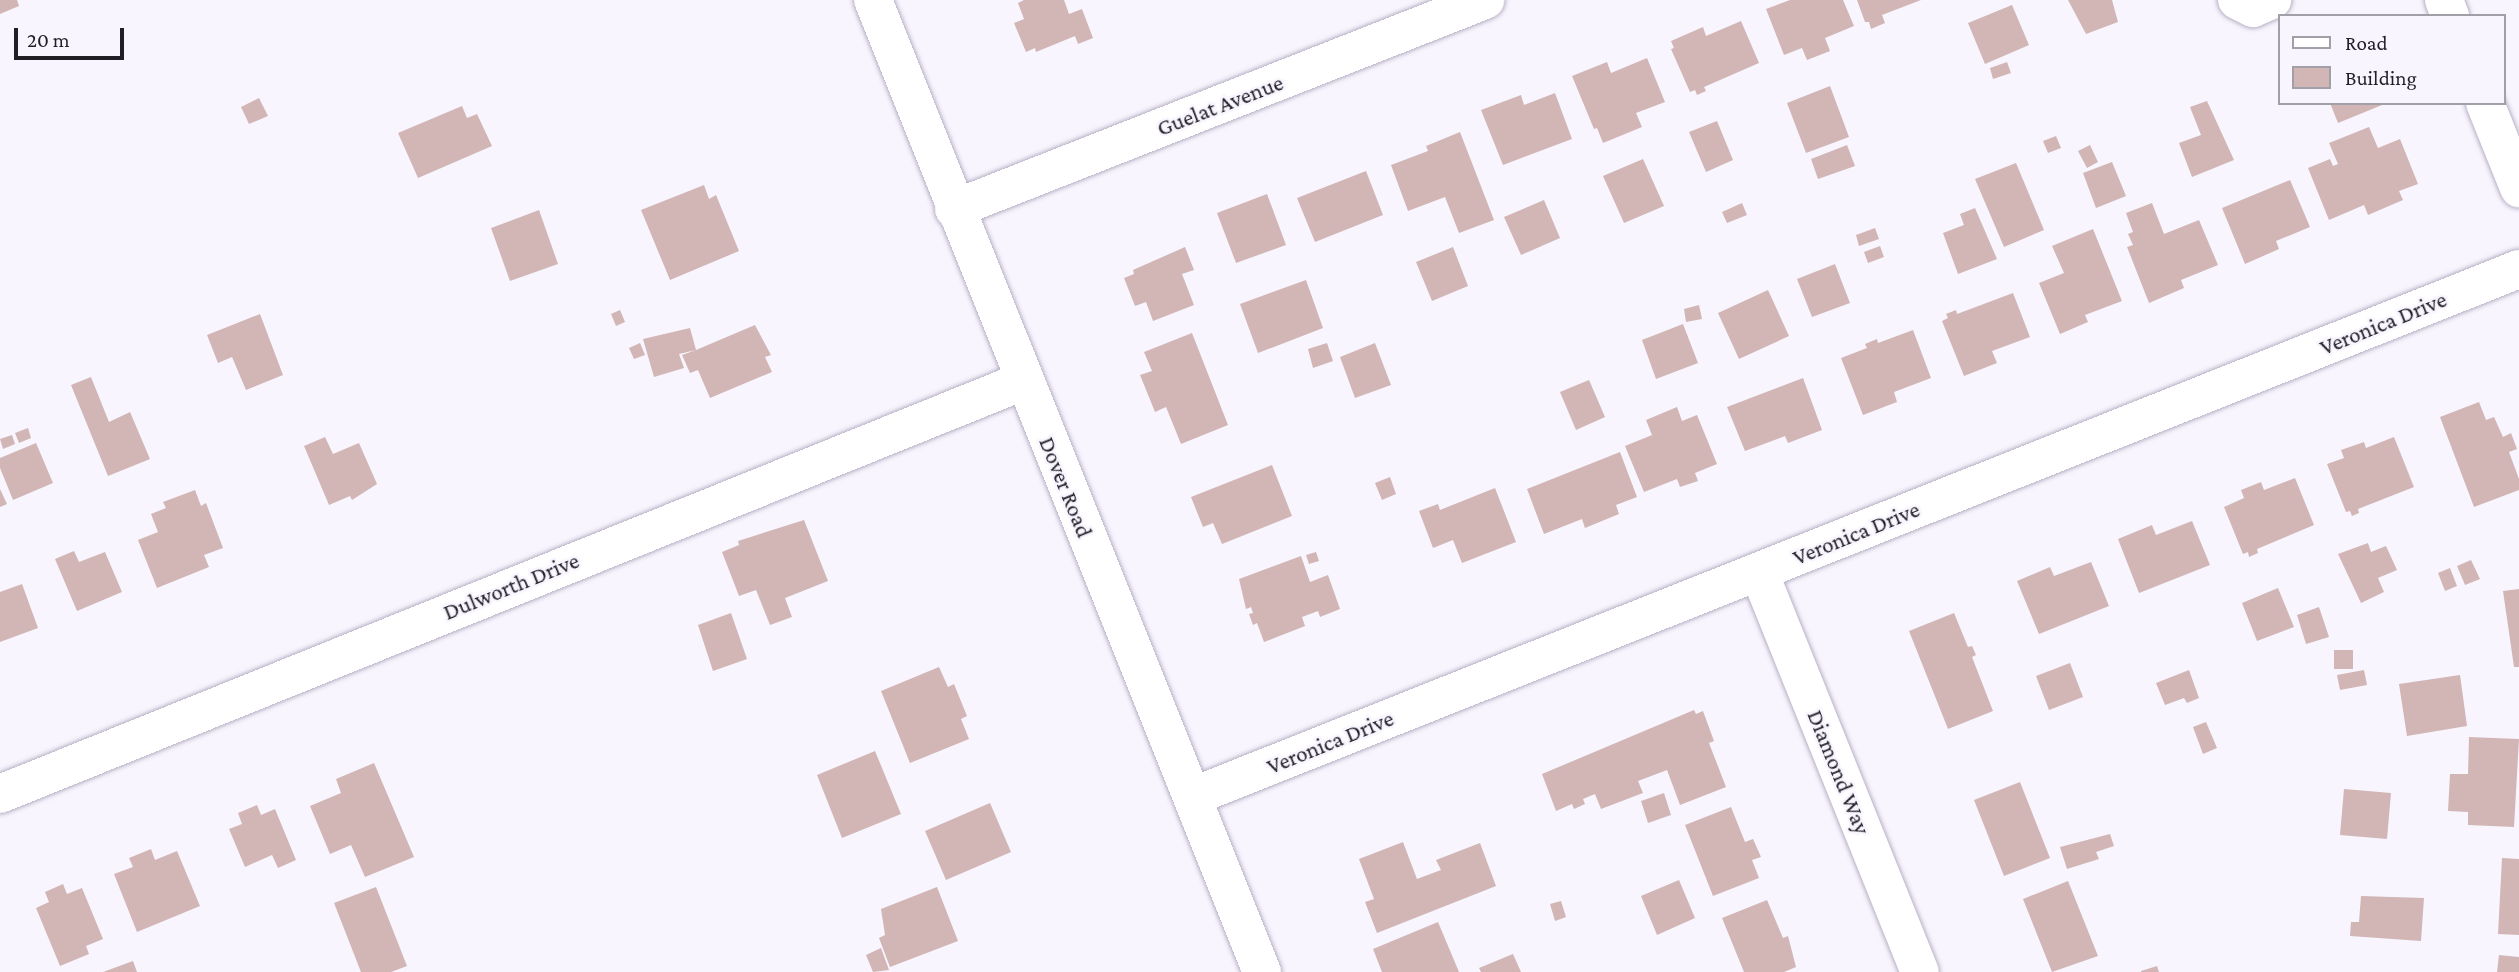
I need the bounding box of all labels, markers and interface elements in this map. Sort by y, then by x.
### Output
scale bar [18,14,128,58]
legend [2278,14,2505,105]
text: 20 m [27,28,70,52]
text: Road [2345,31,2388,55]
text: Building [2345,66,2417,90]
street label: Guelat Avenue [1153,68,1287,142]
street label: Veronica Drive [2316,285,2450,361]
street label: Dover Road [1033,433,1099,541]
street label: Veronica Drive [1789,495,1923,571]
street label: Dulworth Drive [439,546,583,626]
street label: Veronica Drive [1263,704,1397,780]
street label: Diamond Way [1802,706,1876,838]

